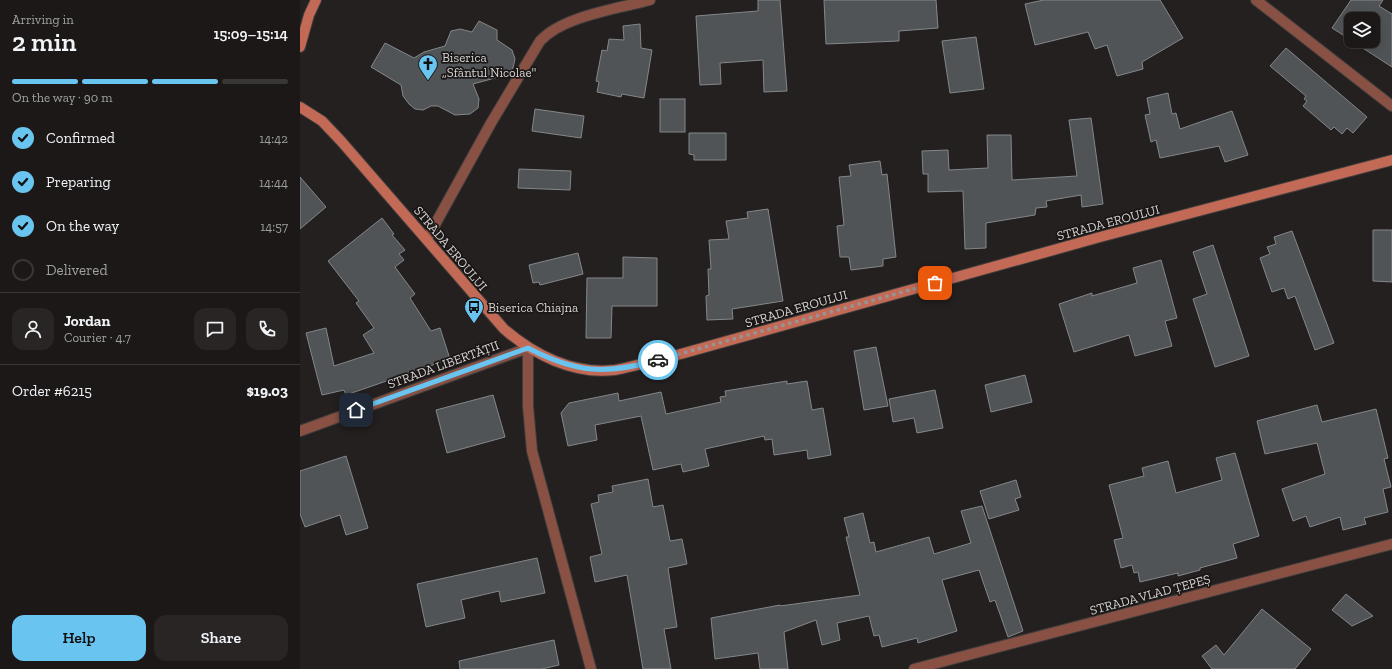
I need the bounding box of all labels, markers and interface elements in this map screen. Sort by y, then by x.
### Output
text: Arriving in [12,12,74,27]
map controls [1344,12,1380,48]
button: layers [1344,12,1380,48]
text: 15:09–15:14 [214,25,288,43]
text: 2 min [12,26,76,58]
place label: Biserica „Sfântul Nicolae" [442,50,537,80]
church icon: Biserica „Sfântul Nicolae" [417,53,439,81]
text: On the way · 90 m [12,90,112,105]
icon: check [12,127,34,149]
text: Confirmed [46,129,115,147]
text: 14:42 [259,131,288,146]
icon: check [12,171,34,193]
text: Preparing [46,173,111,191]
text: 14:44 [259,175,288,190]
street label: STRADA EROULUI [1055,202,1161,243]
street label: STRADA EROULUI [411,203,490,294]
icon: check [12,215,34,237]
text: On the way [46,217,119,235]
text: 14:57 [260,219,288,234]
text: Delivered [46,261,108,279]
pin [918,266,952,300]
icon: bag [924,272,946,294]
street label: STRADA EROULUI [743,287,849,330]
bus stop icon: Biserica Chiajna [463,296,485,324]
place label: Biserica Chiajna [488,300,579,316]
button: person [12,308,54,350]
button: chat [194,308,236,350]
button: phone [246,308,288,350]
text: Jordan [64,312,110,330]
text: Courier · 4.7 [64,330,131,345]
street label: STRADA LIBERTĂȚII [385,337,501,392]
courier [638,340,678,380]
icon: car [647,349,669,371]
text: Order #6215 [12,382,92,400]
text: $19.03 [246,382,288,400]
pin [339,393,373,427]
icon: home [345,399,367,421]
street label: STRADA VLAD ȚEPEȘ [1088,571,1212,618]
button: Help [12,615,146,661]
button: Share [154,615,288,661]

